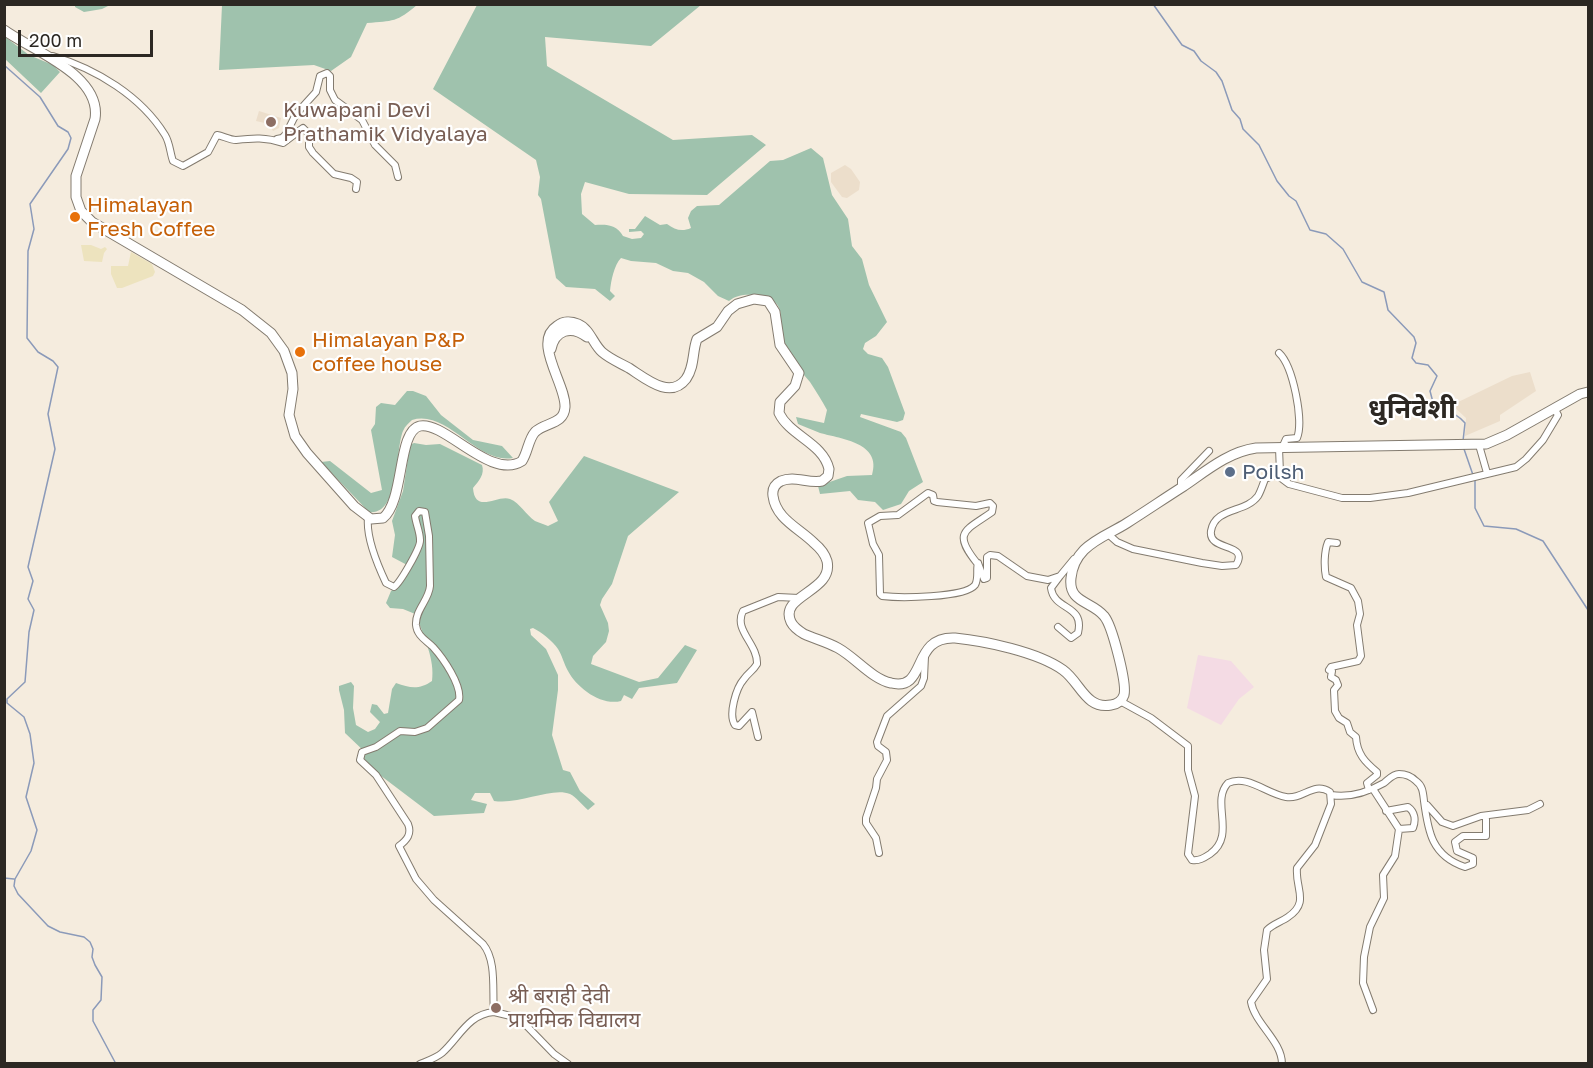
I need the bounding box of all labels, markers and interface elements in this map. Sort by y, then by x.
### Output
scale bar [21,18,156,56]
text: 200 m [29,29,82,51]
place label: Kuwapani Devi Prathamik Vidyalaya [283,97,488,147]
marker: Kuwapani Devi Prathamik Vidyalaya [264,115,278,129]
place label: Himalayan Fresh Coffee [87,192,215,242]
marker: Himalayan Fresh Coffee [68,210,82,224]
place label: Himalayan P&P coffee house [312,327,465,377]
marker: Himalayan P&P coffee house [293,345,307,359]
district label: धुनिवेशी [1368,393,1456,425]
place label: Poilsh [1242,459,1305,485]
marker: Poilsh [1223,465,1237,479]
place label: श्री बराही देवी प्राथमिक विद्यालय [508,983,640,1033]
marker: श्री बराही देवी प्राथमिक विद्यालय [489,1001,503,1015]

